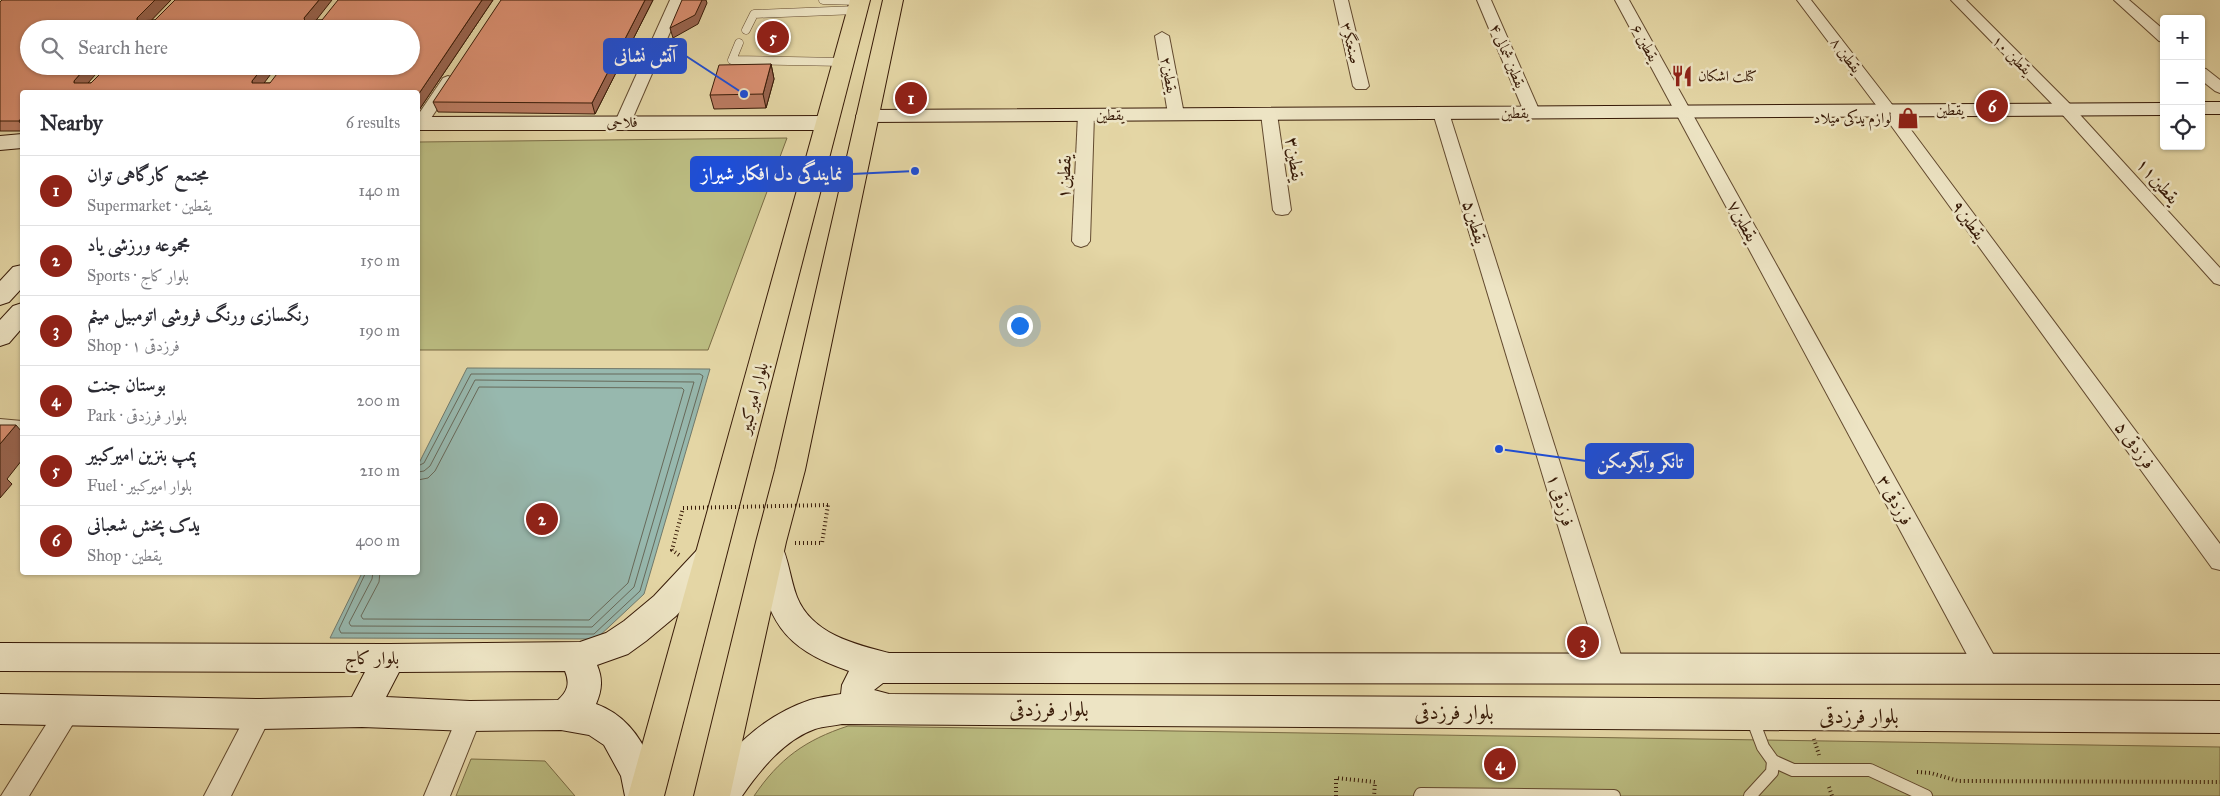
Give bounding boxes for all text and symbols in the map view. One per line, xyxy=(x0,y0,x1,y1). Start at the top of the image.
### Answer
map controls xyxy=(2160,15,2205,150)
button: + xyxy=(2160,15,2205,60)
pin: 5 xyxy=(757,18,789,56)
search box xyxy=(20,20,420,75)
street label: صنعتگر۳ xyxy=(1336,20,1365,66)
street label: یقطین شمالی ۴ xyxy=(1486,21,1530,92)
street label: یقطین ۶ xyxy=(1627,21,1663,66)
street label: یقطین ۱۰ xyxy=(1988,31,2036,79)
icon: search xyxy=(38,34,66,62)
street label: یقطین ۸ xyxy=(1827,34,1866,77)
text: Search here xyxy=(78,36,168,59)
callout: آتش نشانی xyxy=(604,39,686,73)
text: آتش نشانی xyxy=(613,44,679,69)
street label: یقطین۲ xyxy=(1157,55,1181,96)
button: − xyxy=(2160,60,2205,105)
restaurant icon: کتلت اشکان xyxy=(1669,63,1695,89)
place label: کتلت اشکان xyxy=(1698,67,1757,85)
pin: 1 xyxy=(895,79,927,117)
pin: 6 xyxy=(1976,87,2008,125)
street label: یقطین xyxy=(1936,101,1965,119)
street label: یقطین xyxy=(1501,104,1530,122)
shop icon: لوازم یدکی میلاد xyxy=(1895,105,1921,131)
button: locate xyxy=(2160,105,2205,150)
street label: یقطین xyxy=(1096,106,1125,124)
place label: لوازم یدکی میلاد xyxy=(1814,108,1892,131)
text: Nearby xyxy=(40,110,103,136)
text: 6 results xyxy=(346,113,400,132)
street label: فلاحی xyxy=(606,113,638,131)
street label: یقطین۳ xyxy=(1281,136,1309,184)
street label: یقطین۱ xyxy=(1052,153,1076,200)
street label: یقطین۱۱ xyxy=(2131,153,2186,210)
callout: نمایندگی دل افکار شیراز xyxy=(691,157,852,191)
text: نمایندگی دل افکار شیراز xyxy=(699,159,843,186)
text: مجتمع کارگاهی توان xyxy=(87,163,208,186)
text: 1 xyxy=(53,181,59,200)
text: 140 m xyxy=(359,181,400,200)
text: Supermarket · یقطین xyxy=(87,196,212,215)
street label: یقطین۷ xyxy=(1723,196,1764,247)
street label: یقطین۹ xyxy=(1947,196,1992,246)
street label: یقطین۵ xyxy=(1458,198,1492,248)
text: مجموعه ورزشی یاد xyxy=(87,233,190,256)
text: 2 xyxy=(52,251,60,270)
text: 150 m xyxy=(360,251,400,270)
text: Sports · بلوار کاج xyxy=(87,266,189,285)
text: رنگسازی ورنگ فروشی اتومبیل میثم xyxy=(87,303,309,326)
your location xyxy=(1007,313,1033,339)
text: 3 xyxy=(53,321,59,340)
text: 190 m xyxy=(359,321,400,340)
text: Shop · فرزدقی ۱ xyxy=(87,336,180,355)
street label: بلوار امیرکبیر xyxy=(732,360,773,438)
text: بوستان جنت xyxy=(87,373,166,396)
text: 4 xyxy=(52,391,60,410)
text: 200 m xyxy=(357,391,400,410)
text: Park · بلوار فرزدقی xyxy=(87,406,187,425)
street label: فرزدقی ۵ xyxy=(2109,417,2160,474)
text: پمپ بنزین امیرکبیر xyxy=(87,443,196,466)
callout: تانکر وآبگرمکن xyxy=(1586,444,1693,478)
text: تانکر وآبگرمکن xyxy=(1597,450,1684,475)
text: 5 xyxy=(52,461,60,480)
text: 210 m xyxy=(360,461,400,480)
street label: فرزدقی ۱ xyxy=(1542,471,1579,529)
street label: فرزدقی ۳ xyxy=(1871,471,1918,529)
text: Fuel · بلوار امیرکبیر xyxy=(87,476,192,495)
pin: 2 xyxy=(526,500,558,538)
text: یدک پخش شعبانی xyxy=(87,513,200,536)
text: 6 xyxy=(52,531,60,550)
text: 400 m xyxy=(356,531,400,550)
text: Shop · یقطین xyxy=(87,546,162,565)
pin: 3 xyxy=(1567,623,1599,661)
street label: بلوار کاج xyxy=(345,647,399,674)
street label: بلوار فرزدقی xyxy=(1009,696,1089,722)
street label: بلوار فرزدقی xyxy=(1414,699,1494,725)
street label: بلوار فرزدقی xyxy=(1819,703,1899,729)
pin: 4 xyxy=(1484,745,1516,783)

